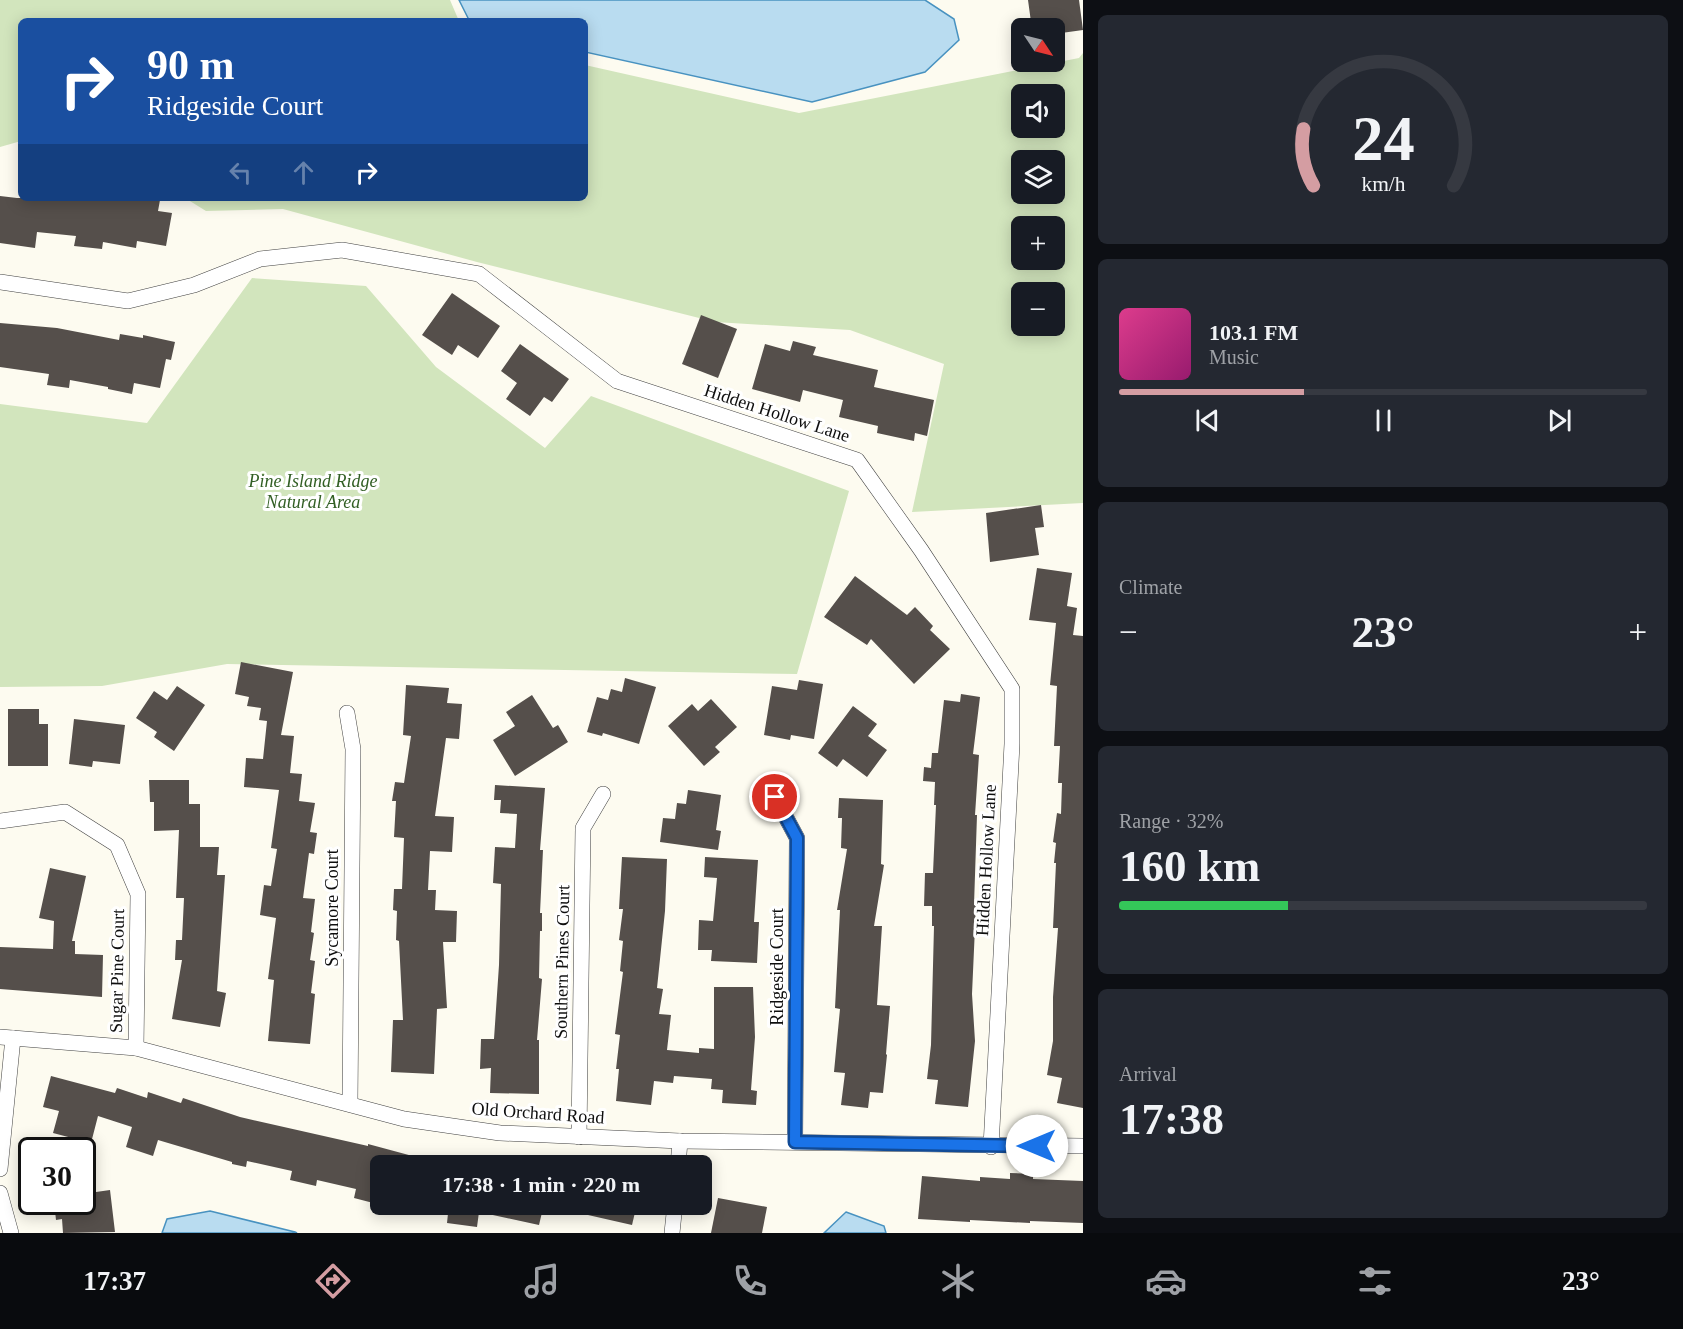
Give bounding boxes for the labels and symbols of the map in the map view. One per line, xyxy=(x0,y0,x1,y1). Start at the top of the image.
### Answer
north arrow xyxy=(1011,18,1065,72)
street label: Hidden Hollow Lane xyxy=(702,380,852,446)
park label: Pine Island Ridge Natural Area xyxy=(248,471,377,512)
pin xyxy=(749,771,800,822)
street label: Hidden Hollow Lane xyxy=(972,784,1000,936)
street label: Sycamore Court xyxy=(322,849,342,967)
street label: Southern Pines Court xyxy=(551,885,573,1039)
street label: Ridgeside Court xyxy=(767,908,787,1026)
street label: Sugar Pine Court xyxy=(106,909,128,1033)
street label: Old Orchard Road xyxy=(471,1098,605,1128)
position arrow xyxy=(1005,1114,1069,1178)
speed limit sign: 30 xyxy=(18,1137,96,1215)

